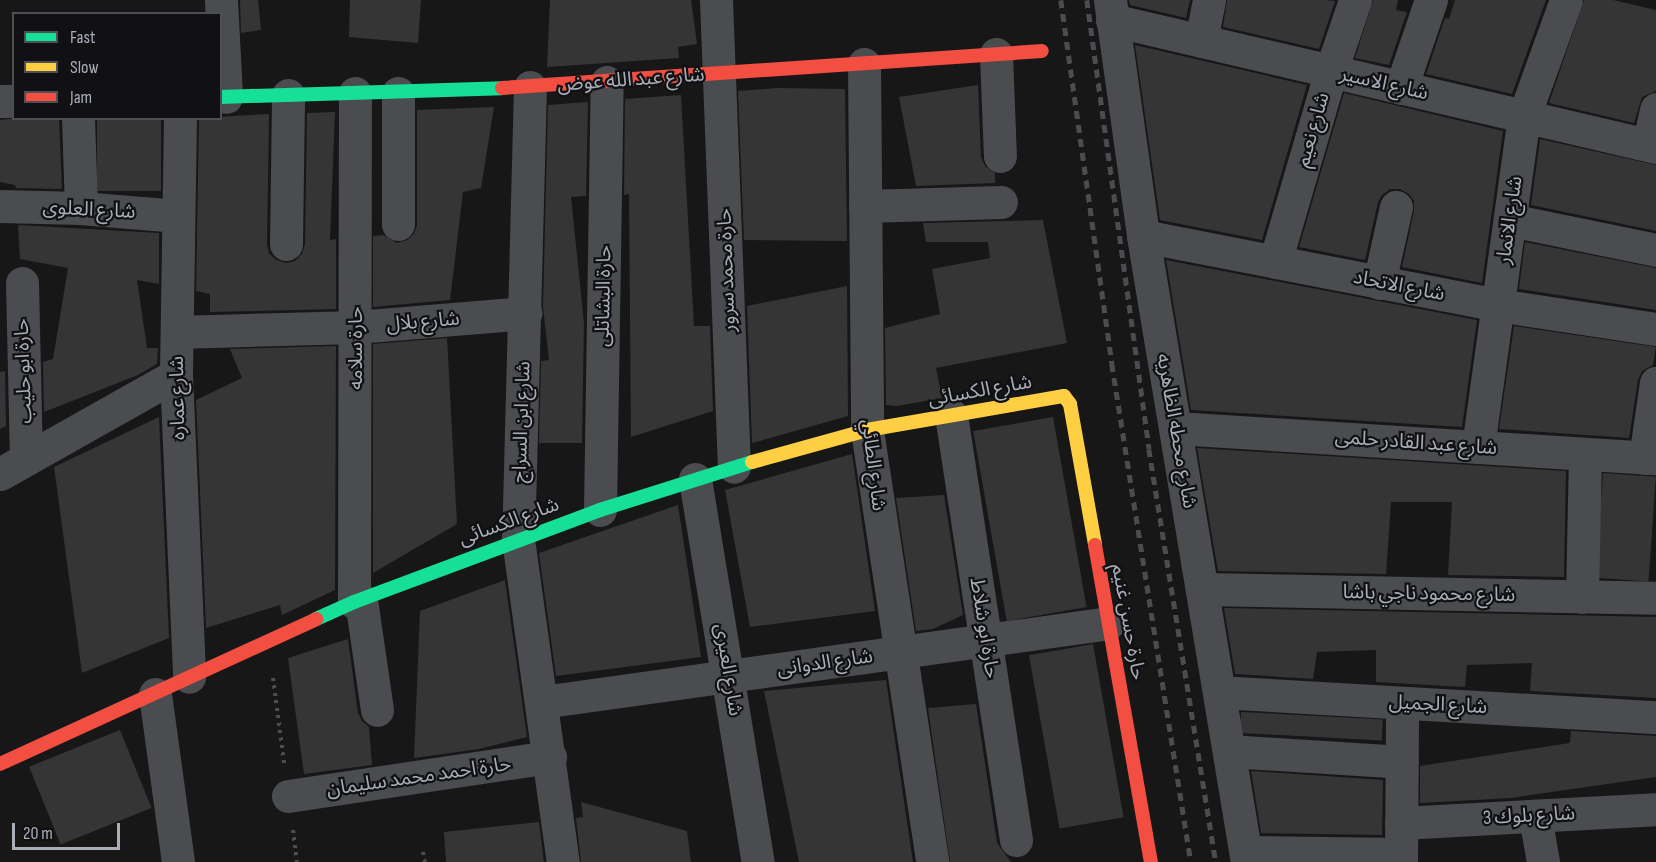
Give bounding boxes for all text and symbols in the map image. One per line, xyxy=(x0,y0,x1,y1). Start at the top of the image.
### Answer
legend xyxy=(12,12,222,120)
text: Fast xyxy=(70,27,95,48)
text: Slow xyxy=(70,57,99,78)
street label: شارع الاسير xyxy=(1338,62,1430,106)
street label: شارع عبد الله عوض xyxy=(557,63,705,97)
text: Jam xyxy=(70,87,92,108)
street label: شارع نعيم xyxy=(1291,90,1335,170)
street label: شارع الانمار xyxy=(1492,174,1528,266)
street label: شارع العلوى xyxy=(42,196,136,224)
street label: حارة محمد سرور xyxy=(713,208,741,332)
street label: حارة البشاتلى xyxy=(591,245,617,347)
street label: شارع الاتحاد xyxy=(1351,265,1447,307)
street label: حارة سلامه xyxy=(344,306,368,390)
street label: شارع بلال xyxy=(385,307,461,337)
street label: حارة ابو حليب xyxy=(10,318,38,424)
street label: شارع محطه الظاهريه xyxy=(1151,352,1201,510)
street label: شارع عماره xyxy=(165,356,191,440)
street label: شارع ابن السراج xyxy=(508,361,536,483)
street label: شارع الكسائى xyxy=(926,370,1034,412)
street label: شارع الطائي xyxy=(855,418,891,512)
street label: شارع عبد القادر حلمى xyxy=(1334,425,1498,461)
street label: شارع الكسائى xyxy=(455,493,563,551)
street label: حارة حسن غنيم xyxy=(1106,562,1150,682)
street label: حارة ابو شلاط xyxy=(964,576,1004,680)
street label: شارع محمود ناجي باشا xyxy=(1342,580,1516,608)
street label: شارع العيرى xyxy=(709,622,747,718)
street label: شارع الدوانى xyxy=(776,644,874,682)
street label: شارع الجميل xyxy=(1388,690,1488,720)
street label: حارة احمد محمد سليمان xyxy=(325,752,513,802)
street label: شارع بلوك 3 xyxy=(1482,802,1576,830)
scale bar xyxy=(15,811,123,849)
text: 20 m xyxy=(23,823,53,844)

